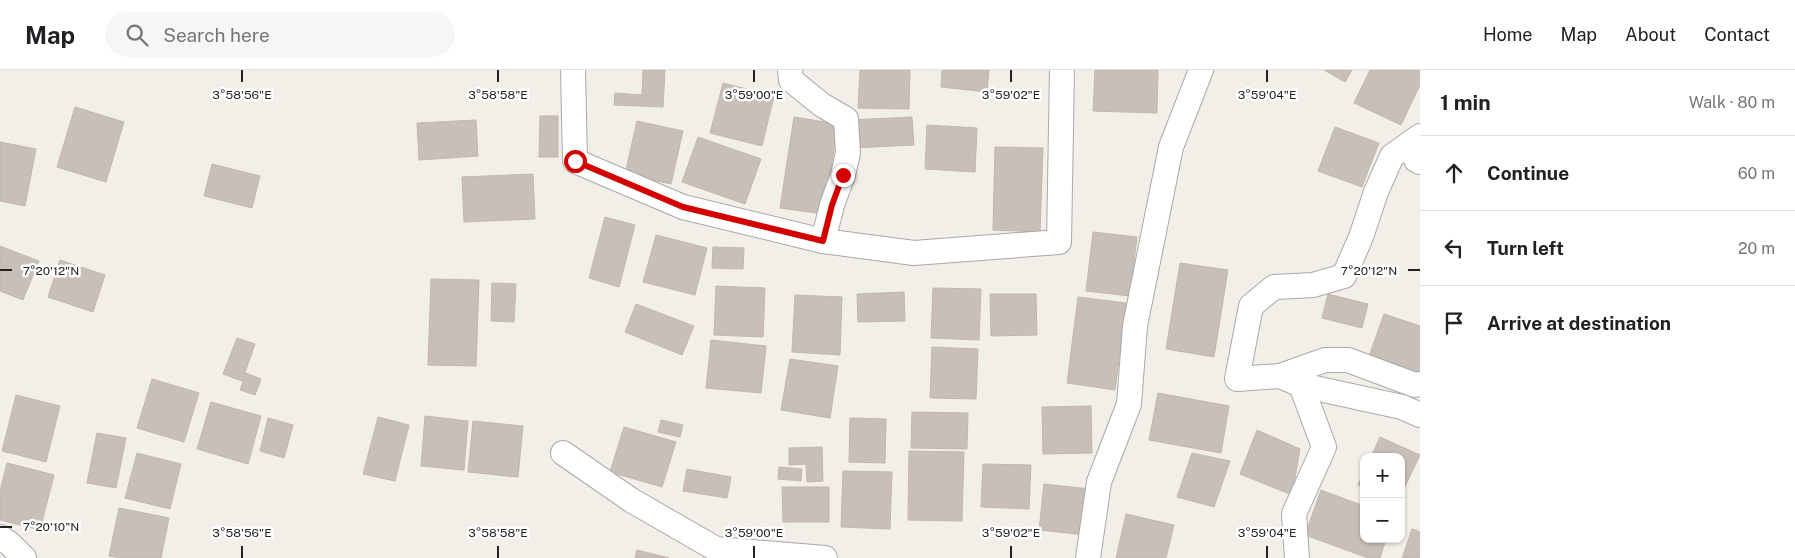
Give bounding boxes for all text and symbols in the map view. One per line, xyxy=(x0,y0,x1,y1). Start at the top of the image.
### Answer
search box xyxy=(105,12,455,57)
text: Map xyxy=(25,21,75,49)
icon: search xyxy=(123,21,151,49)
text: Search here xyxy=(163,24,270,46)
text: Home xyxy=(1483,24,1533,45)
text: Map xyxy=(1561,24,1597,45)
text: About xyxy=(1625,24,1676,45)
text: Contact xyxy=(1704,24,1770,45)
text: 3°58'56"E xyxy=(212,88,272,102)
text: 3°58'58"E xyxy=(468,88,528,102)
text: 3°59'00"E xyxy=(725,88,783,102)
text: 3°59'02"E xyxy=(982,88,1040,102)
text: 3°59'04"E xyxy=(1238,88,1296,102)
text: 1 min xyxy=(1440,90,1491,115)
text: Walk · 80 m xyxy=(1689,93,1775,112)
route start xyxy=(564,150,587,173)
icon: ahead xyxy=(1440,159,1468,187)
text: Continue xyxy=(1487,162,1569,184)
route end xyxy=(832,164,855,187)
text: 60 m xyxy=(1738,164,1775,183)
icon: left xyxy=(1440,234,1468,262)
text: Turn left xyxy=(1487,237,1564,259)
text: 20 m xyxy=(1738,239,1775,258)
text: 7°20'12"N xyxy=(23,264,79,278)
text: 7°20'12"N xyxy=(1341,264,1397,278)
icon: arrive xyxy=(1440,309,1468,337)
text: Arrive at destination xyxy=(1487,312,1671,334)
map controls xyxy=(1360,453,1405,543)
button: + xyxy=(1360,453,1405,498)
button: − xyxy=(1360,498,1405,543)
text: 7°20'10"N xyxy=(23,520,79,534)
text: 3°58'56"E xyxy=(212,526,272,540)
text: 3°58'58"E xyxy=(468,526,528,540)
text: 3°59'00"E xyxy=(725,526,783,540)
text: 3°59'02"E xyxy=(982,526,1040,540)
text: 3°59'04"E xyxy=(1238,526,1296,540)

